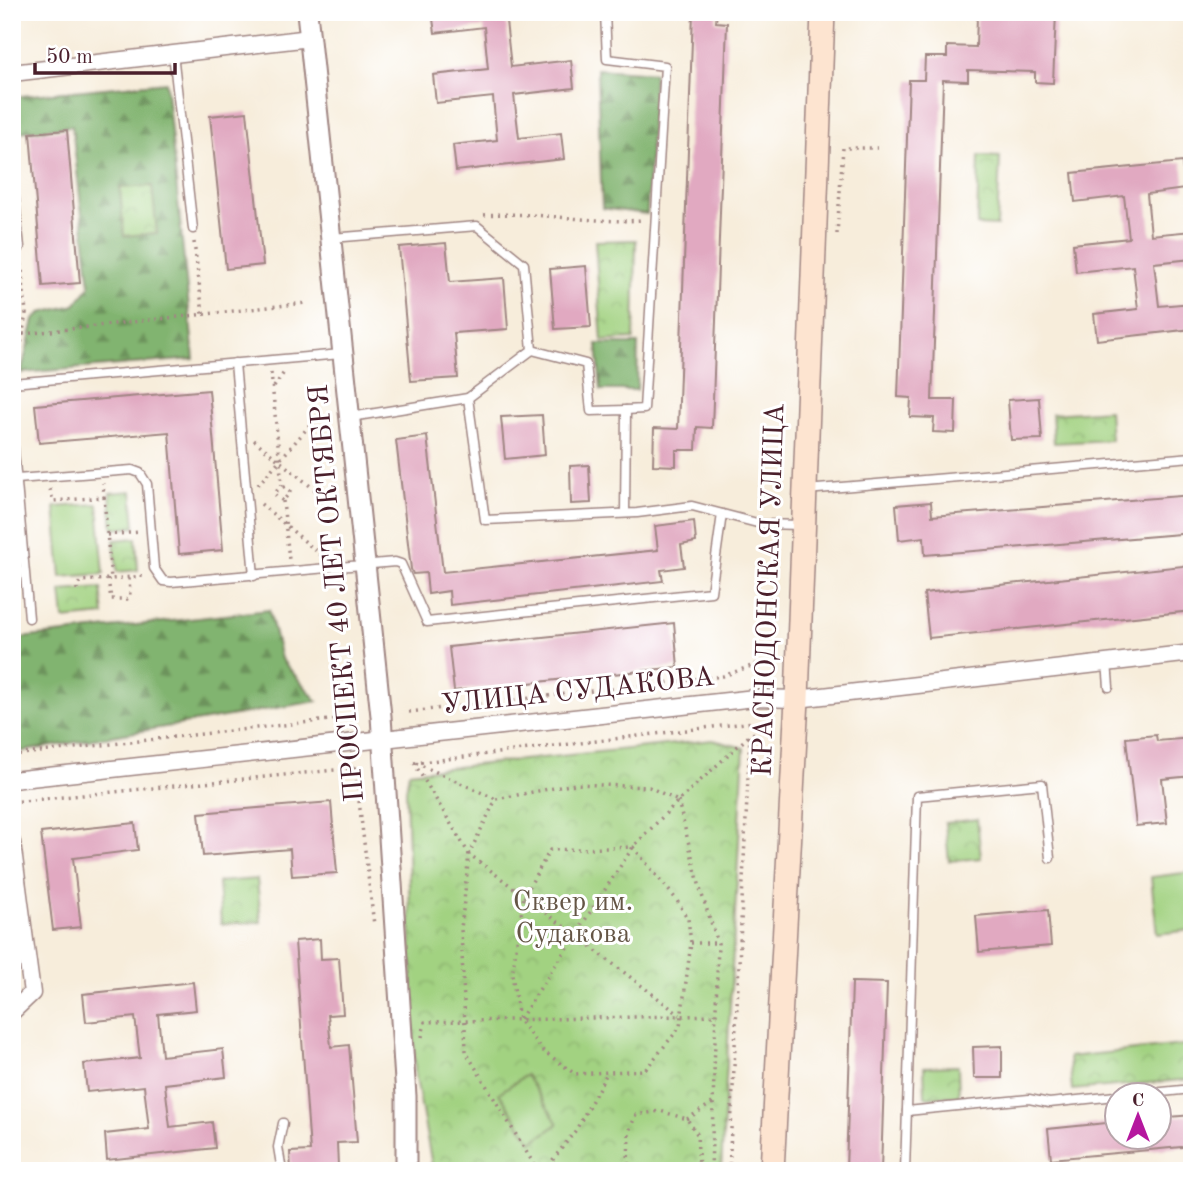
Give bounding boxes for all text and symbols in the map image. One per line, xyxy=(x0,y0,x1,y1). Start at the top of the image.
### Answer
scale bar xyxy=(35,32,175,76)
text: 50 m xyxy=(46,47,93,68)
street label: ПРОСПЕКТ 40 ЛЕТ ОКТЯБРЯ xyxy=(306,383,370,803)
street label: КРАСНОДОНСКАЯ УЛИЦА xyxy=(749,403,791,777)
street label: УЛИЦА СУДАКОВА xyxy=(440,664,716,720)
park label: Сквер им. Судакова xyxy=(513,889,633,949)
north arrow xyxy=(1102,1082,1172,1152)
text: С xyxy=(1132,1092,1144,1111)

